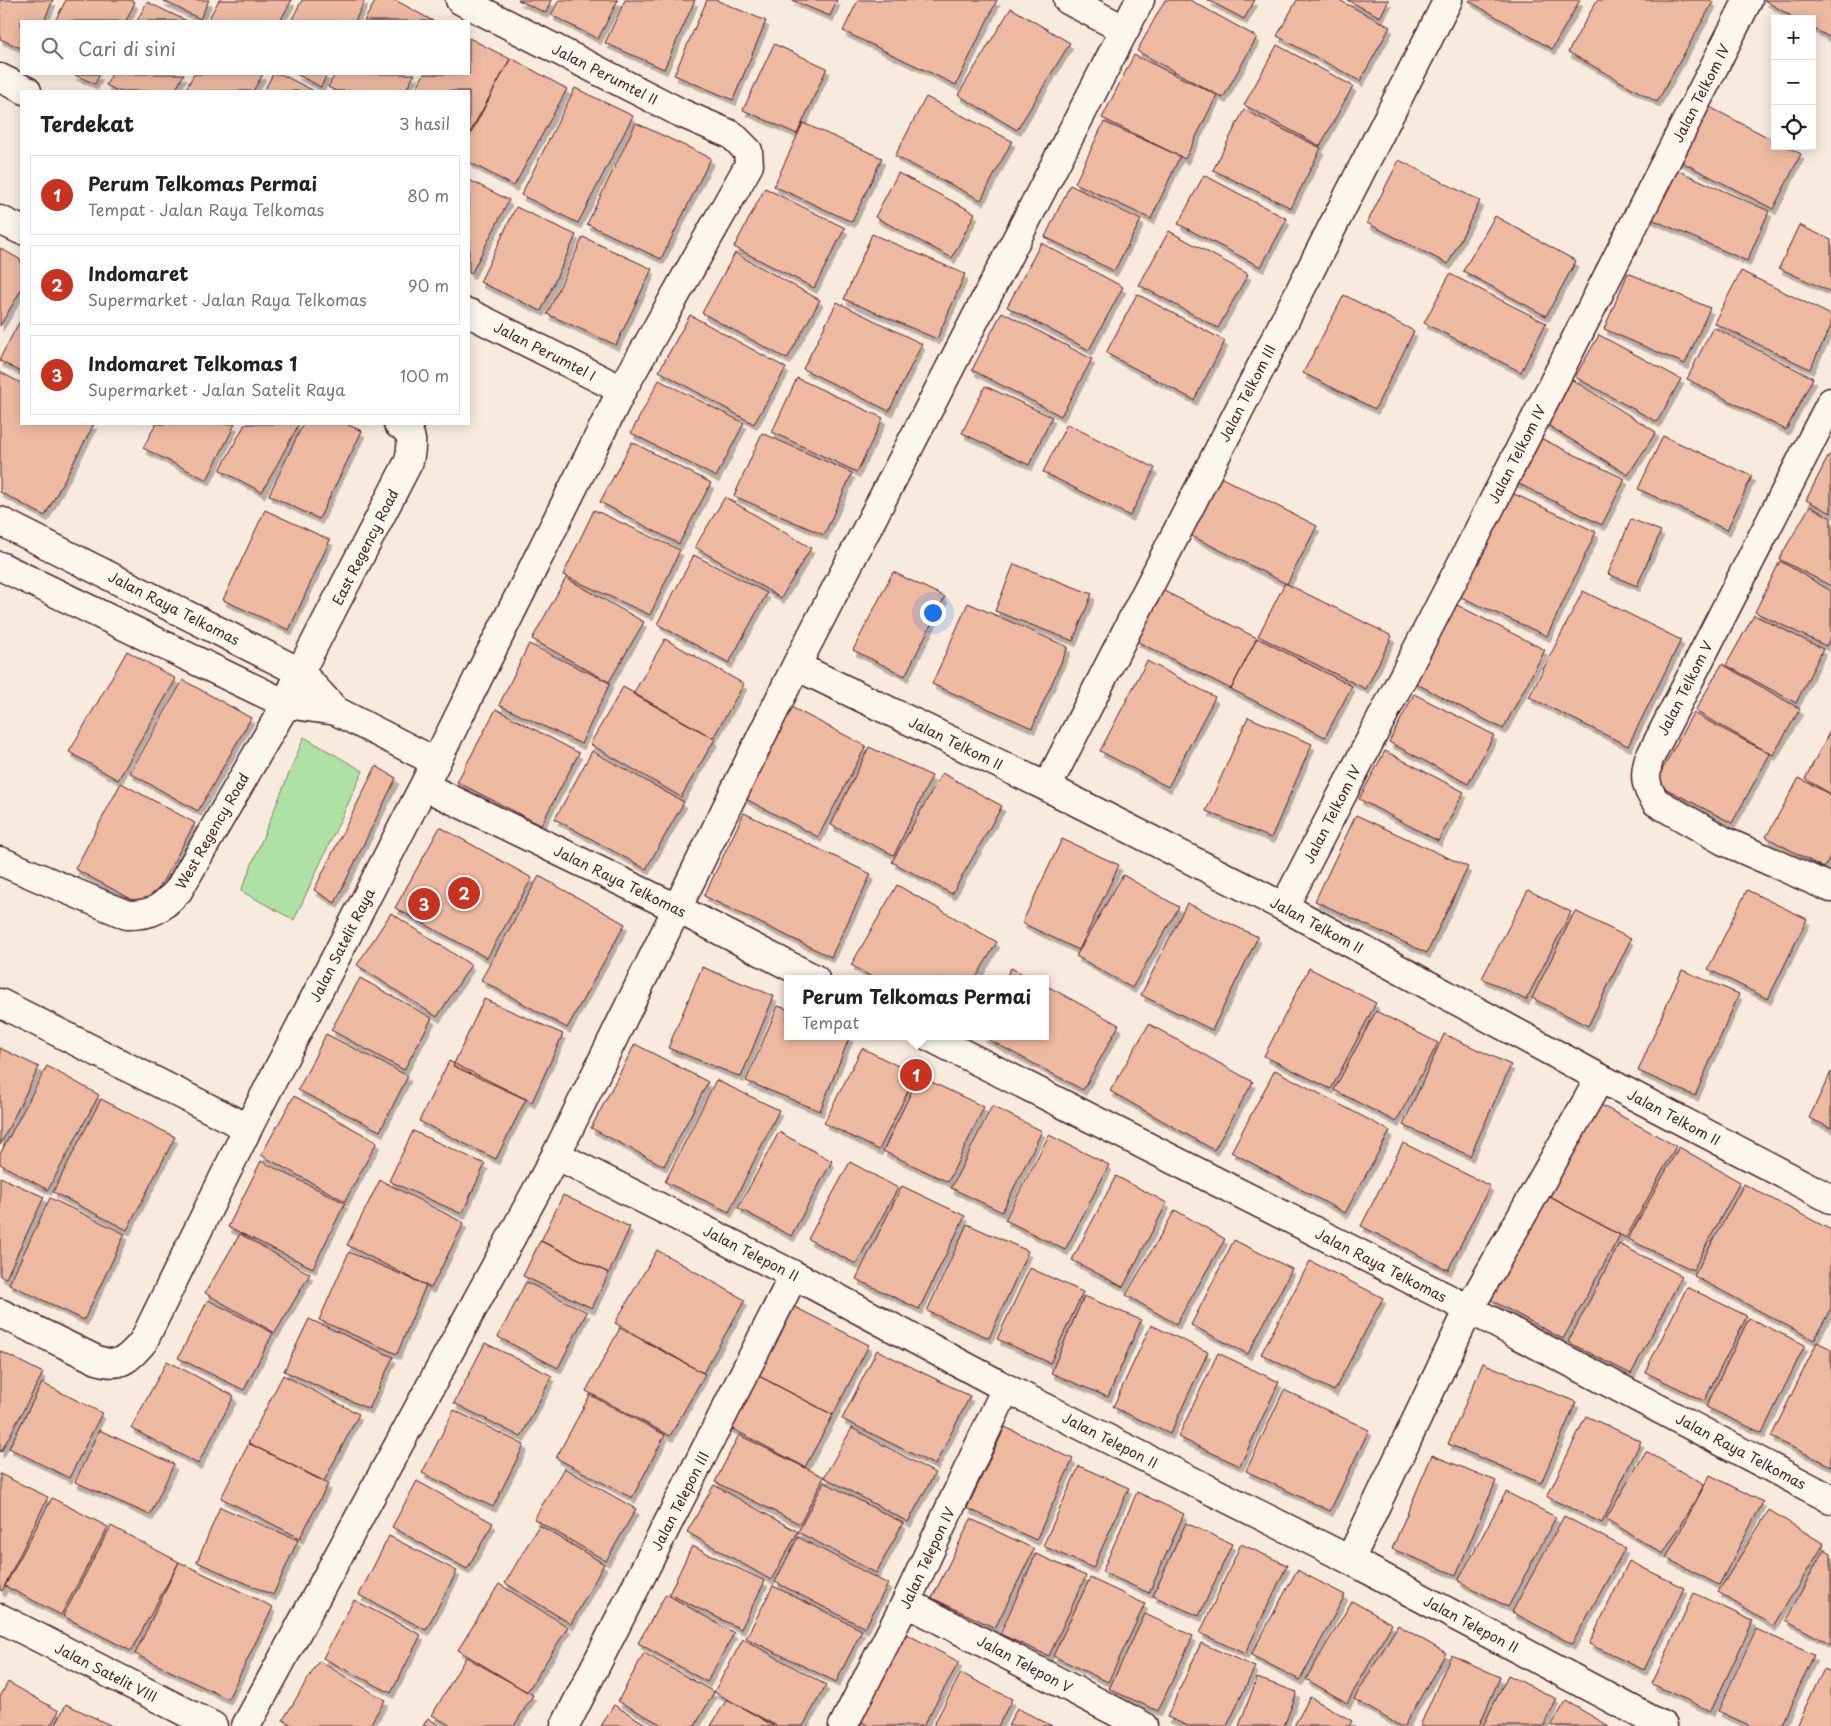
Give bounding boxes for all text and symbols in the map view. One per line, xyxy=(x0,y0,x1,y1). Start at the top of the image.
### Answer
map controls xyxy=(1771,15,1816,150)
button: + xyxy=(1771,15,1816,60)
search box xyxy=(20,20,470,75)
icon: search xyxy=(38,34,66,62)
text: Cari di sini xyxy=(78,34,176,62)
street label: Jalan Perumtel II xyxy=(549,38,661,110)
street label: Jalan Telkom IV xyxy=(1667,40,1735,146)
button: − xyxy=(1771,60,1816,105)
button: locate xyxy=(1771,105,1816,150)
text: Terdekat xyxy=(40,107,134,139)
text: 3 hasil xyxy=(399,111,450,135)
text: Perum Telkomas Permai xyxy=(88,169,317,197)
text: 1 xyxy=(53,183,61,207)
text: 80 m xyxy=(407,183,449,207)
text: Tempat · Jalan Raya Telkomas xyxy=(88,197,324,221)
text: Indomaret xyxy=(88,259,188,287)
text: 2 xyxy=(51,273,63,297)
text: 90 m xyxy=(408,273,449,297)
text: Supermarket · Jalan Raya Telkomas xyxy=(88,287,367,311)
street label: Jalan Perumtel I xyxy=(490,316,600,386)
street label: Jalan Telkom III xyxy=(1213,341,1281,445)
text: Indomaret Telkomas 1 xyxy=(88,349,297,377)
text: 3 xyxy=(52,363,62,387)
text: 100 m xyxy=(400,363,449,387)
text: Supermarket · Jalan Satelit Raya xyxy=(88,377,345,401)
street label: Jalan Telkom IV xyxy=(1483,401,1551,507)
street label: East Regency Road xyxy=(327,485,403,609)
street label: Jalan Raya Telkomas xyxy=(105,566,243,650)
your location xyxy=(920,600,946,626)
street label: Jalan Telkom V xyxy=(1652,637,1718,739)
street label: Jalan Telkom II xyxy=(905,711,1007,775)
street label: Jalan Telkom IV xyxy=(1298,761,1366,867)
street label: West Regency Road xyxy=(170,769,254,893)
street label: Jalan Raya Telkomas xyxy=(550,840,690,922)
pin: 2 xyxy=(448,874,480,912)
street label: Jalan Satelit Raya xyxy=(304,884,380,1005)
pin: 3 xyxy=(408,885,440,923)
street label: Jalan Telkom II xyxy=(1267,892,1367,958)
popup xyxy=(784,975,1049,1040)
text: Perum Telkomas Permai xyxy=(802,982,1031,1010)
text: Tempat xyxy=(802,1010,859,1034)
pin: 1 xyxy=(900,1056,932,1094)
street label: Jalan Telkom II xyxy=(1624,1084,1724,1150)
street label: Jalan Telepon II xyxy=(700,1220,802,1286)
street label: Jalan Raya Telkomas xyxy=(1312,1223,1450,1307)
street label: Jalan Telepon II xyxy=(1059,1407,1161,1473)
street label: Jalan Raya Telkomas xyxy=(1672,1408,1810,1494)
street label: Jalan Telepon III xyxy=(646,1448,714,1554)
street label: Jalan Telepon IV xyxy=(894,1503,960,1612)
street label: Jalan Telepon II xyxy=(1420,1590,1522,1658)
street label: Jalan Telepon V xyxy=(973,1630,1077,1698)
street label: Jalan Satelit VIII xyxy=(51,1637,161,1707)

